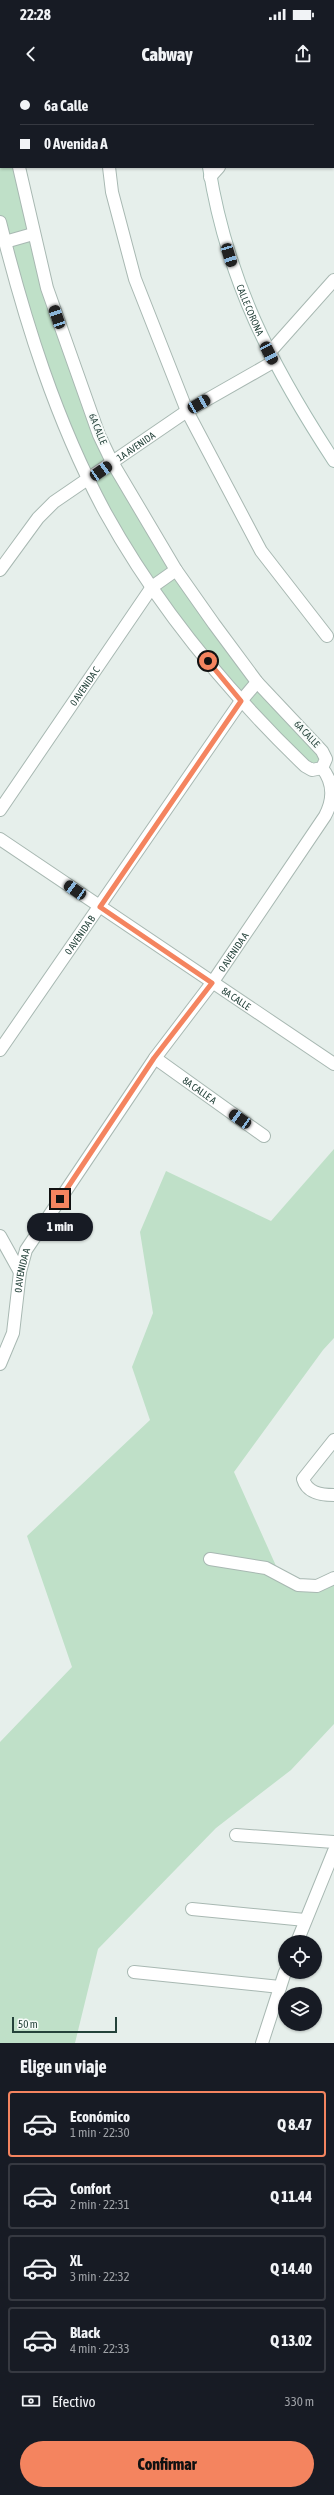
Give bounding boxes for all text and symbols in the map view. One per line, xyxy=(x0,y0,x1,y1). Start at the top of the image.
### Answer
text: 22:28 xyxy=(20,6,51,23)
icon: back xyxy=(20,43,42,65)
icon: share xyxy=(292,43,314,65)
text: Cabway xyxy=(141,44,193,65)
text: 6a Calle xyxy=(44,97,88,114)
text: 0 Avenida A xyxy=(44,135,108,152)
car xyxy=(220,242,238,268)
street label: CALLE CORONA xyxy=(235,283,266,337)
car xyxy=(47,304,67,330)
car xyxy=(258,340,280,366)
car xyxy=(186,393,212,415)
street label: 6A CALLE xyxy=(87,412,109,447)
street label: 1A AVENIDA xyxy=(114,429,157,463)
car xyxy=(88,459,114,483)
route start xyxy=(199,652,217,670)
street label: 0 AVENIDA C xyxy=(67,664,102,708)
street label: 6A CALLE xyxy=(292,718,323,750)
car xyxy=(62,878,88,902)
street label: 0 AVENIDA B xyxy=(62,913,97,956)
street label: 0 AVENIDA A xyxy=(216,930,250,974)
street label: 8A CALLE xyxy=(220,985,253,1012)
street label: 8A CALLE A xyxy=(181,1074,219,1106)
car xyxy=(227,1107,253,1131)
route end xyxy=(51,1190,69,1208)
callout: 1 min xyxy=(27,1213,93,1241)
text: 1 min xyxy=(47,1219,73,1234)
street label: 0 AVENIDA A xyxy=(12,1247,32,1293)
map controls xyxy=(278,1935,322,2031)
button: locate xyxy=(278,1935,322,1979)
button: layers xyxy=(278,1987,322,2031)
scale bar xyxy=(12,2015,117,2034)
text: 50 m xyxy=(18,2018,38,2030)
text: Elige un viaje xyxy=(20,2056,107,2077)
icon: car xyxy=(22,2106,58,2142)
text: Económico xyxy=(70,2108,130,2125)
text: Q 8.47 xyxy=(277,2116,312,2133)
text: 1 min · 22:30 xyxy=(70,2125,130,2140)
icon: car xyxy=(22,2178,58,2214)
text: Confort xyxy=(70,2180,111,2197)
text: Q 11.44 xyxy=(270,2188,312,2205)
text: 2 min · 22:31 xyxy=(70,2197,130,2212)
icon: car xyxy=(22,2250,58,2286)
text: XL xyxy=(70,2252,83,2269)
text: Q 14.40 xyxy=(270,2260,312,2277)
text: 3 min · 22:32 xyxy=(70,2269,130,2284)
icon: car xyxy=(22,2322,58,2358)
text: Black xyxy=(70,2324,100,2341)
text: Q 13.02 xyxy=(270,2332,312,2349)
text: 4 min · 22:33 xyxy=(70,2341,130,2356)
icon: cash xyxy=(20,2390,42,2412)
text: Efectivo xyxy=(52,2393,96,2410)
text: 330 m xyxy=(285,2394,314,2409)
button: Confirmar xyxy=(20,2441,314,2487)

